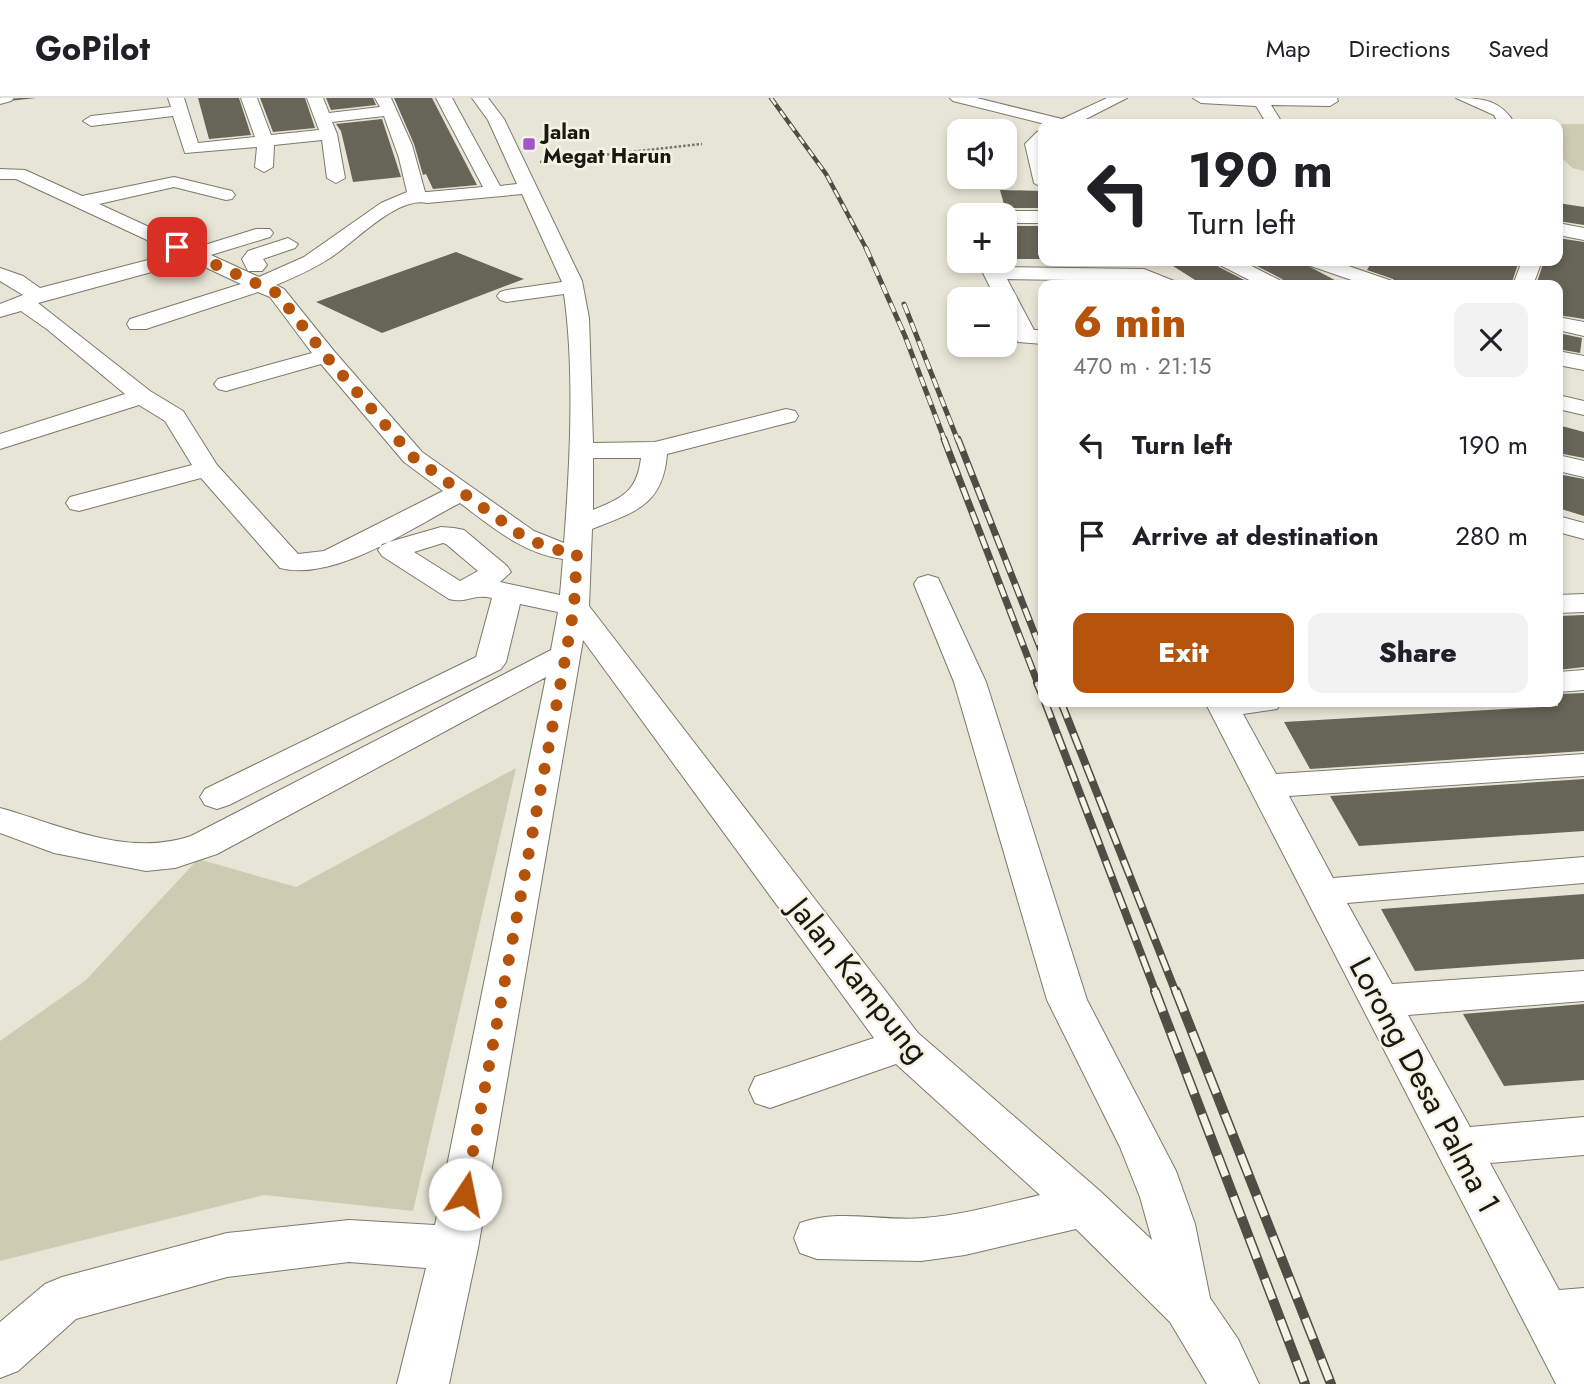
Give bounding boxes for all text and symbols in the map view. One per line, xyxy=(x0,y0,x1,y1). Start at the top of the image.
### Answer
text: GoPilot xyxy=(35,25,150,72)
text: Map xyxy=(1266,31,1311,66)
text: Directions xyxy=(1349,31,1450,66)
text: Saved xyxy=(1488,31,1549,66)
place label: Jalan Megat Harun xyxy=(539,117,671,171)
map controls xyxy=(947,119,1017,357)
button: sound xyxy=(947,119,1017,189)
text: 190 m xyxy=(1188,135,1333,205)
marker: Jalan Megat Harun xyxy=(521,136,537,152)
icon: left xyxy=(1073,147,1164,238)
text: Turn left xyxy=(1188,200,1295,246)
button: + xyxy=(947,203,1017,273)
pin xyxy=(147,217,207,277)
icon: arrive xyxy=(158,228,196,266)
button: − xyxy=(947,287,1017,357)
text: 6 min xyxy=(1073,292,1186,353)
button: close xyxy=(1454,303,1528,377)
text: 470 m · 21:15 xyxy=(1073,349,1211,383)
icon: left xyxy=(1073,426,1111,464)
text: Turn left xyxy=(1132,426,1232,464)
text: 190 m xyxy=(1458,426,1528,464)
icon: arrive xyxy=(1073,517,1111,555)
text: Arrive at destination xyxy=(1132,517,1379,555)
text: 280 m xyxy=(1455,517,1528,555)
button: Exit xyxy=(1073,613,1294,693)
button: Share xyxy=(1308,613,1528,693)
street label: Jalan Kampung xyxy=(775,884,940,1072)
street label: Lorong Desa Palma 1 xyxy=(1338,949,1512,1221)
position arrow xyxy=(428,1157,502,1231)

